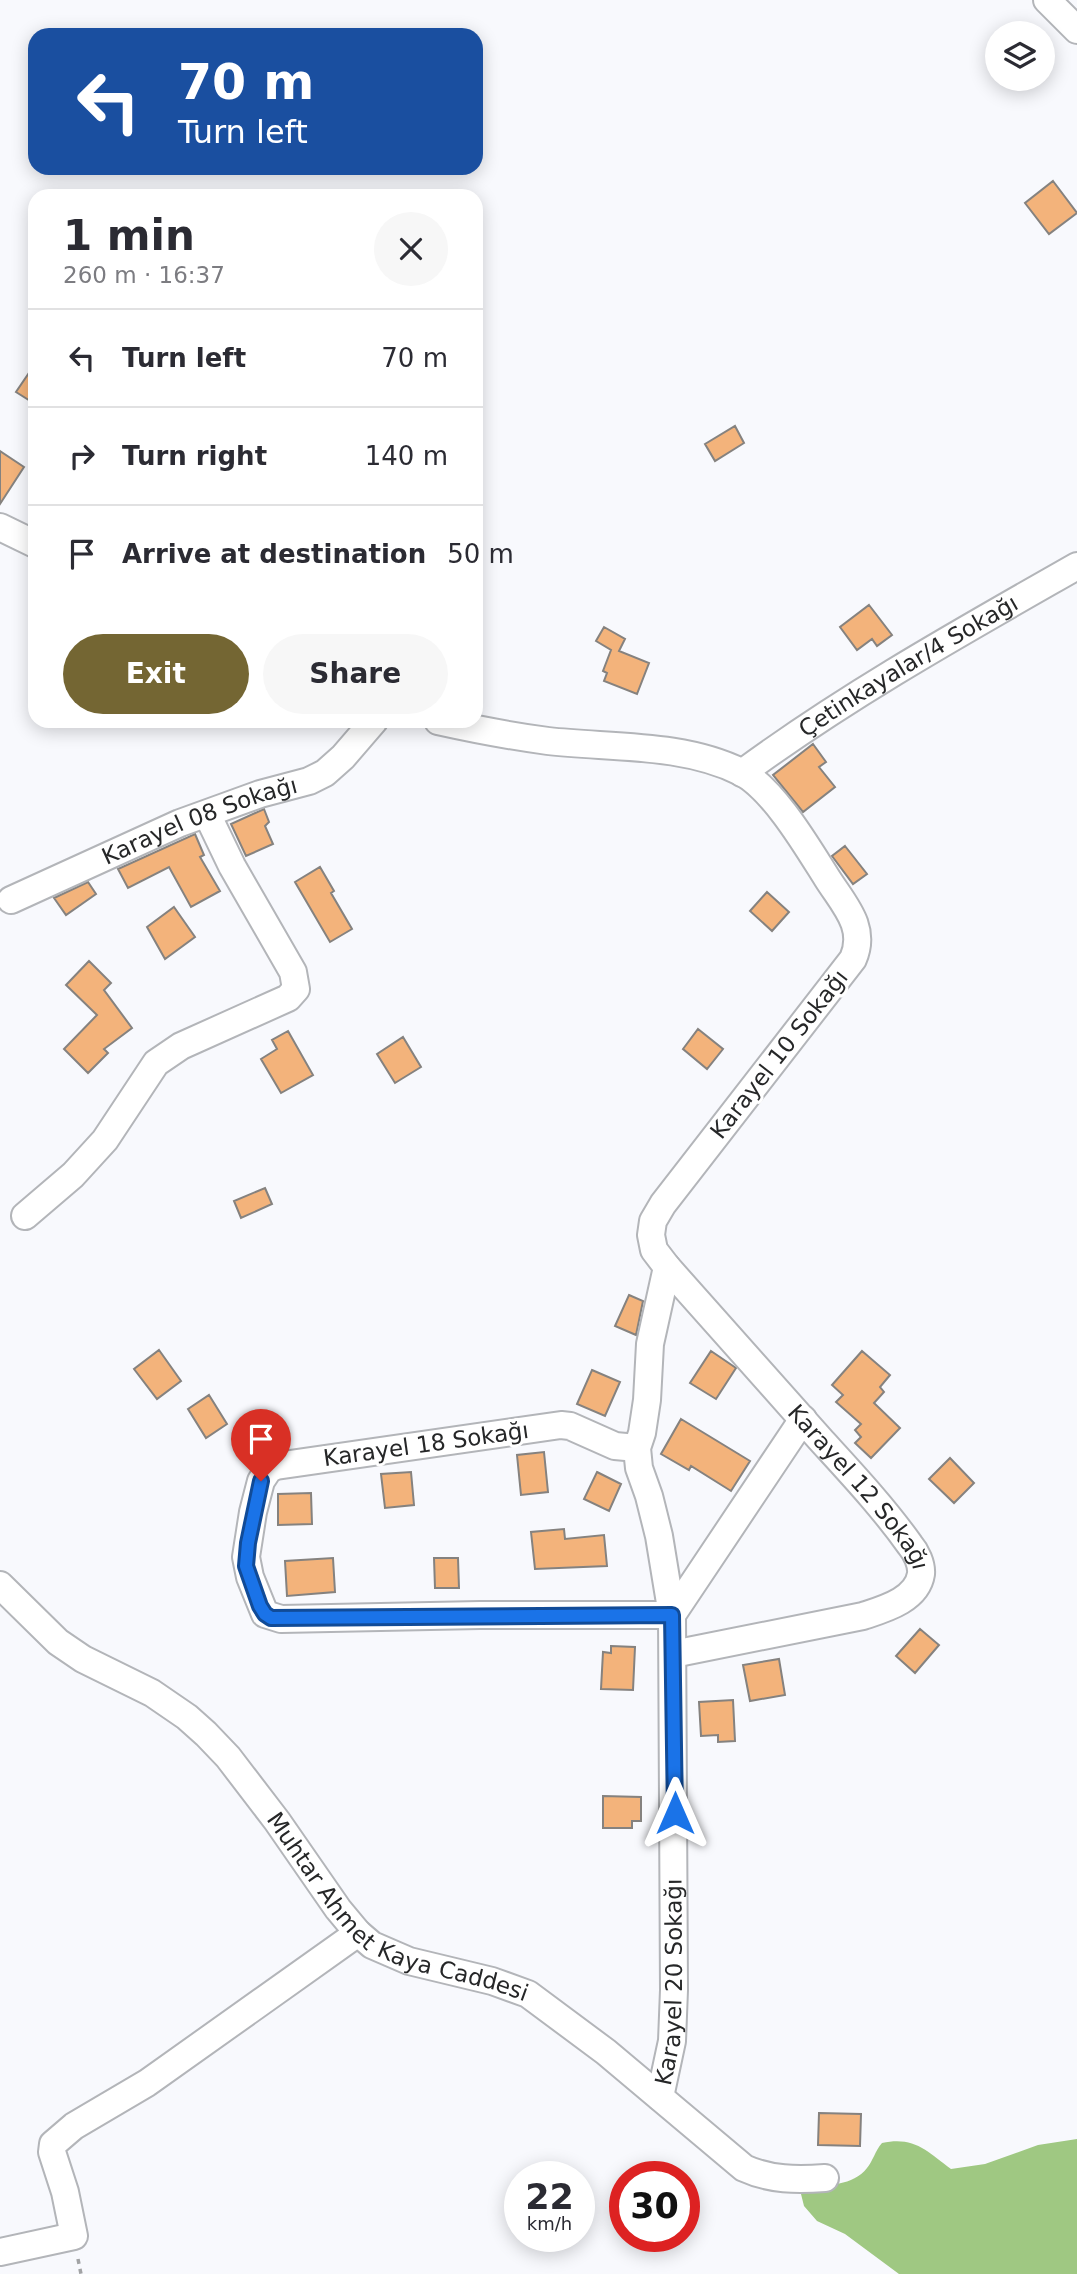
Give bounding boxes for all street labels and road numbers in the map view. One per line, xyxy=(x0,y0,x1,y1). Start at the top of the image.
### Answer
street label: Çetinkayalar/4 Sokağı xyxy=(794,590,1022,742)
street label: Karayel 08 Sokağı xyxy=(98,772,300,870)
street label: Karayel 10 Sokağı xyxy=(705,964,853,1144)
street label: Karayel 12 Sokağı xyxy=(783,1399,934,1572)
street label: Karayel 18 Sokağı xyxy=(322,1417,530,1471)
street label: Muhtar Ahmet Kaya Caddesi xyxy=(262,1807,532,2006)
street label: Karayel 20 Sokağı xyxy=(650,1879,687,2088)

